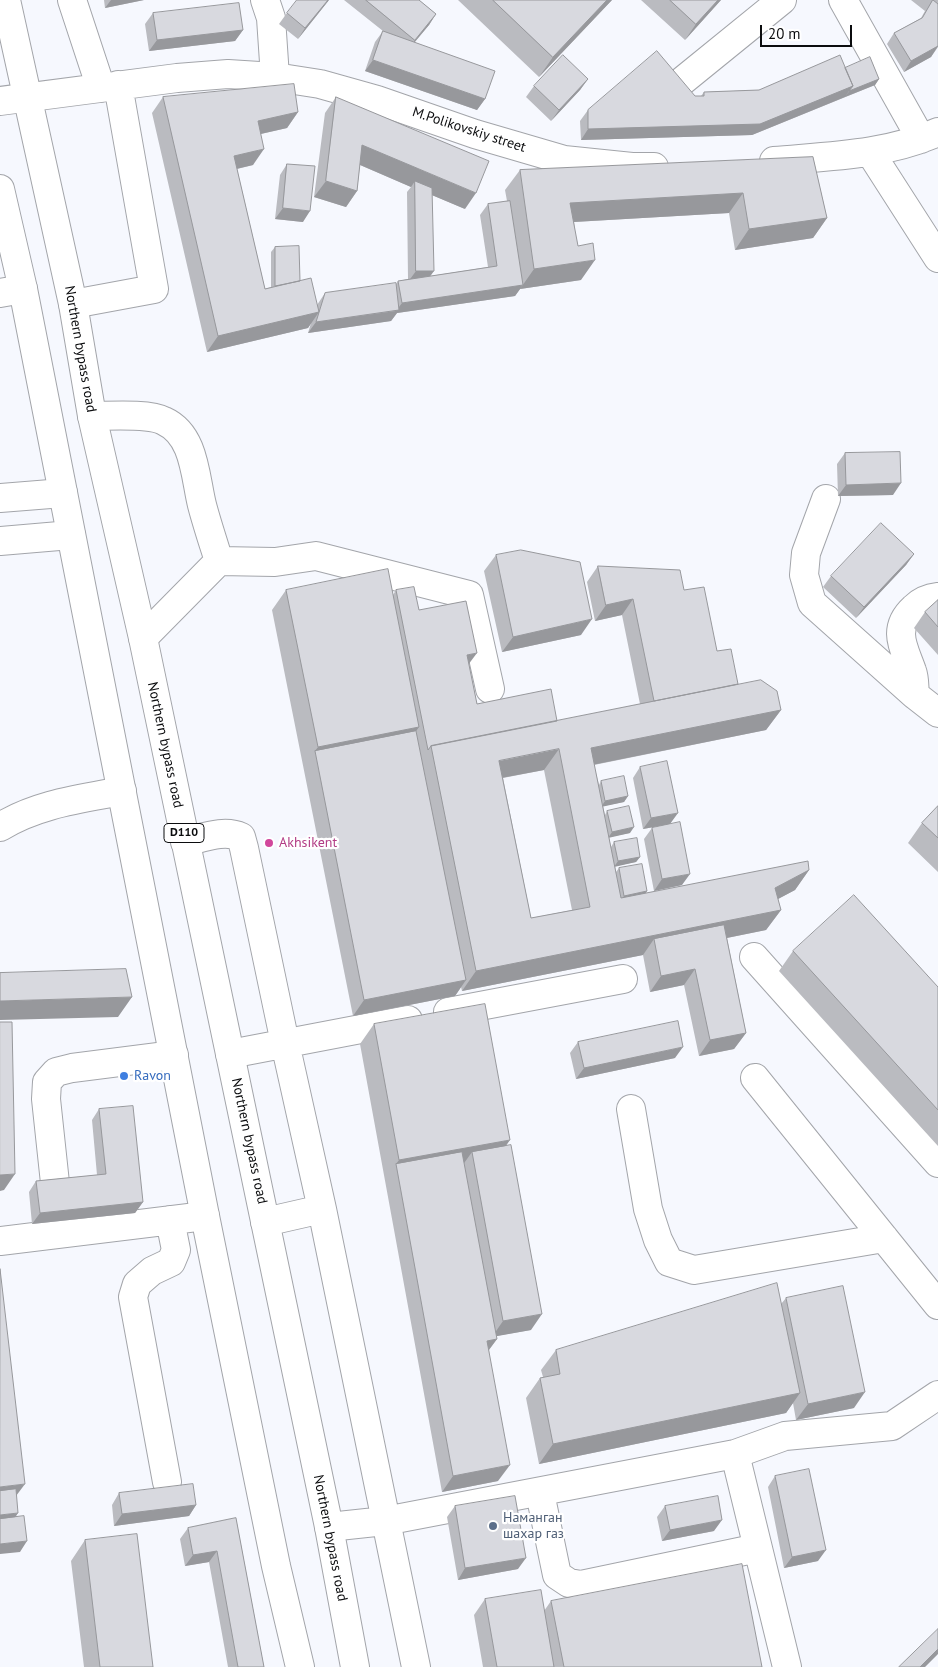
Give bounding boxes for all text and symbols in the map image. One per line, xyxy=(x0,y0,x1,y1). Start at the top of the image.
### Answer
scale bar xyxy=(763,15,856,47)
text: 20 m xyxy=(768,24,801,43)
street label: M.Polikovskiy street xyxy=(410,104,528,156)
street label: Northern bypass road xyxy=(61,284,99,414)
street label: Northern bypass road xyxy=(143,680,187,810)
road number: D110 xyxy=(164,824,204,842)
place label: Akhsikent xyxy=(279,835,337,851)
marker: Akhsikent xyxy=(263,837,275,849)
place label: Ravon xyxy=(134,1068,171,1084)
marker: Ravon xyxy=(118,1070,130,1082)
street label: Northern bypass road xyxy=(227,1076,271,1206)
street label: Northern bypass road xyxy=(309,1473,351,1603)
place label: Наманган шахар газ xyxy=(503,1510,564,1542)
marker: Наманган шахар газ xyxy=(487,1520,499,1532)

